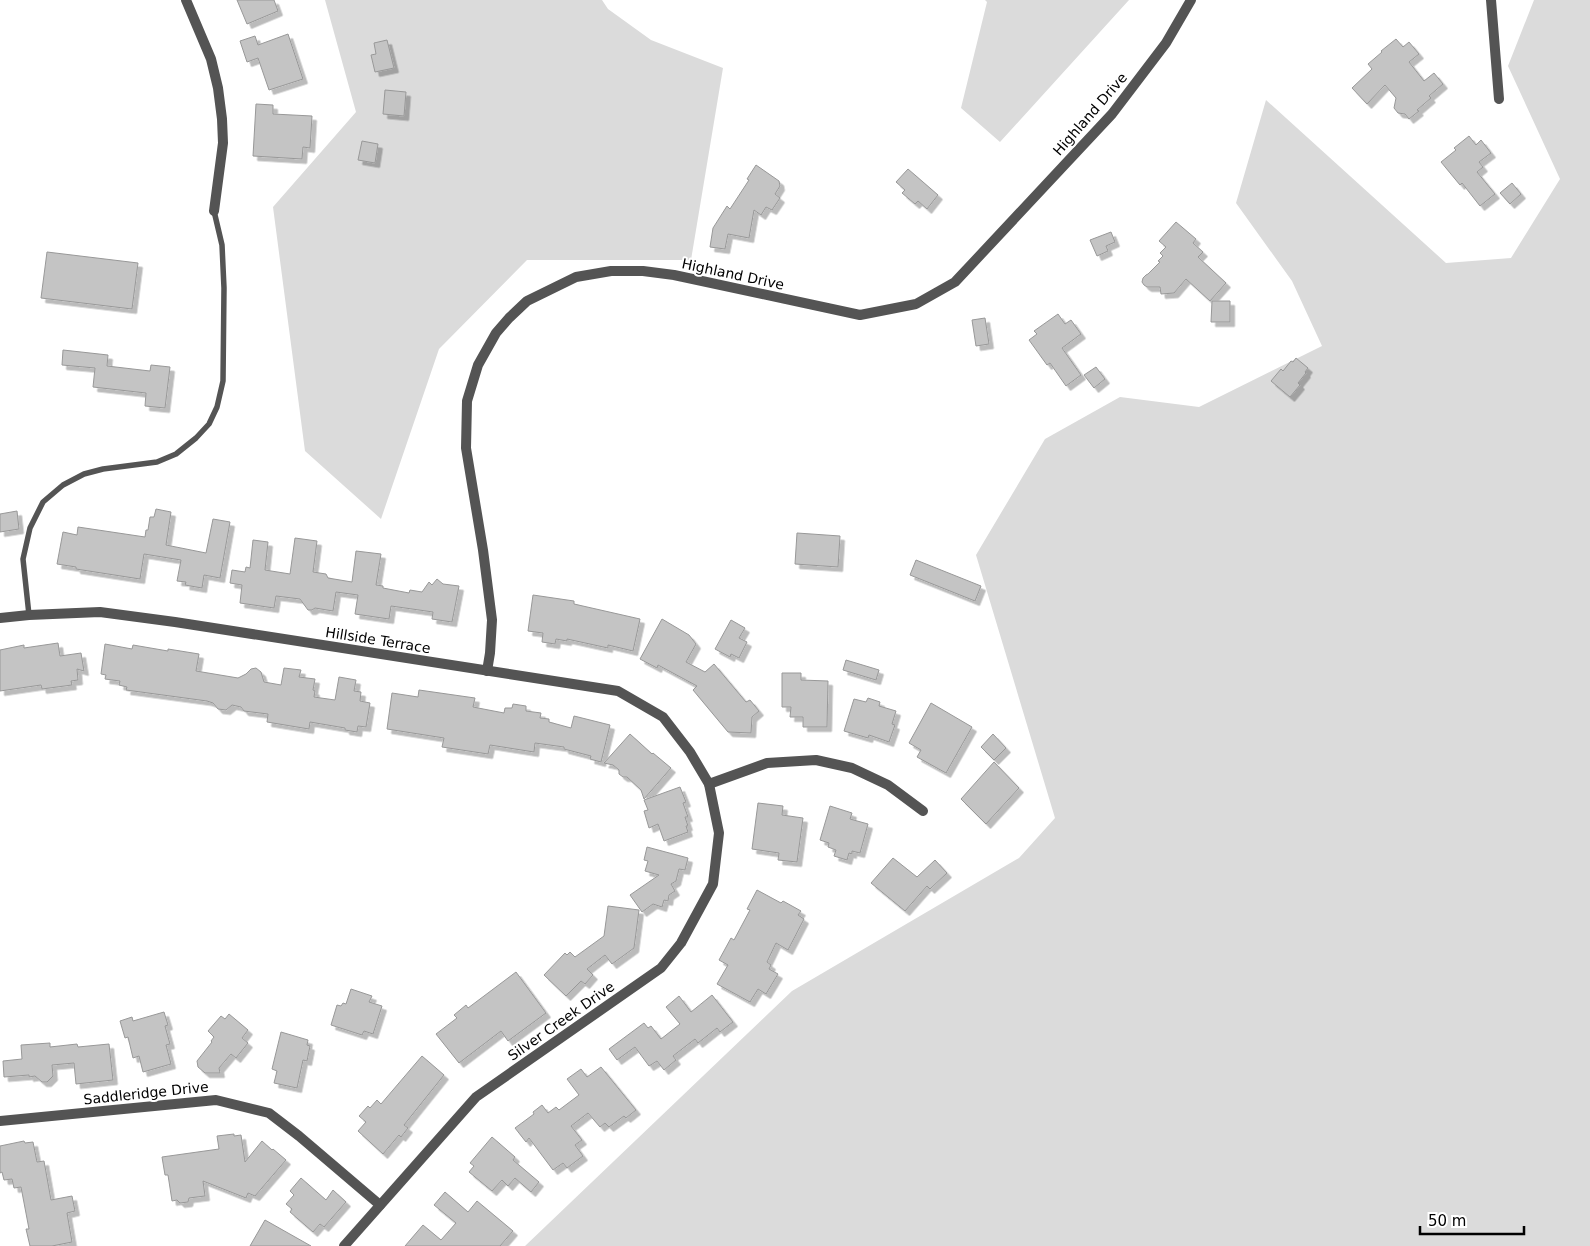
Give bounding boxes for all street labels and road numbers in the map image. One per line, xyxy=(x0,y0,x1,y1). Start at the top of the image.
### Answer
street label: Highland Drive xyxy=(1050,69,1130,159)
street label: Highland Drive xyxy=(680,255,786,293)
street label: Hillside Terrace xyxy=(324,624,432,656)
street label: Silver Creek Drive xyxy=(505,978,617,1064)
street label: Saddleridge Drive xyxy=(83,1078,209,1108)

